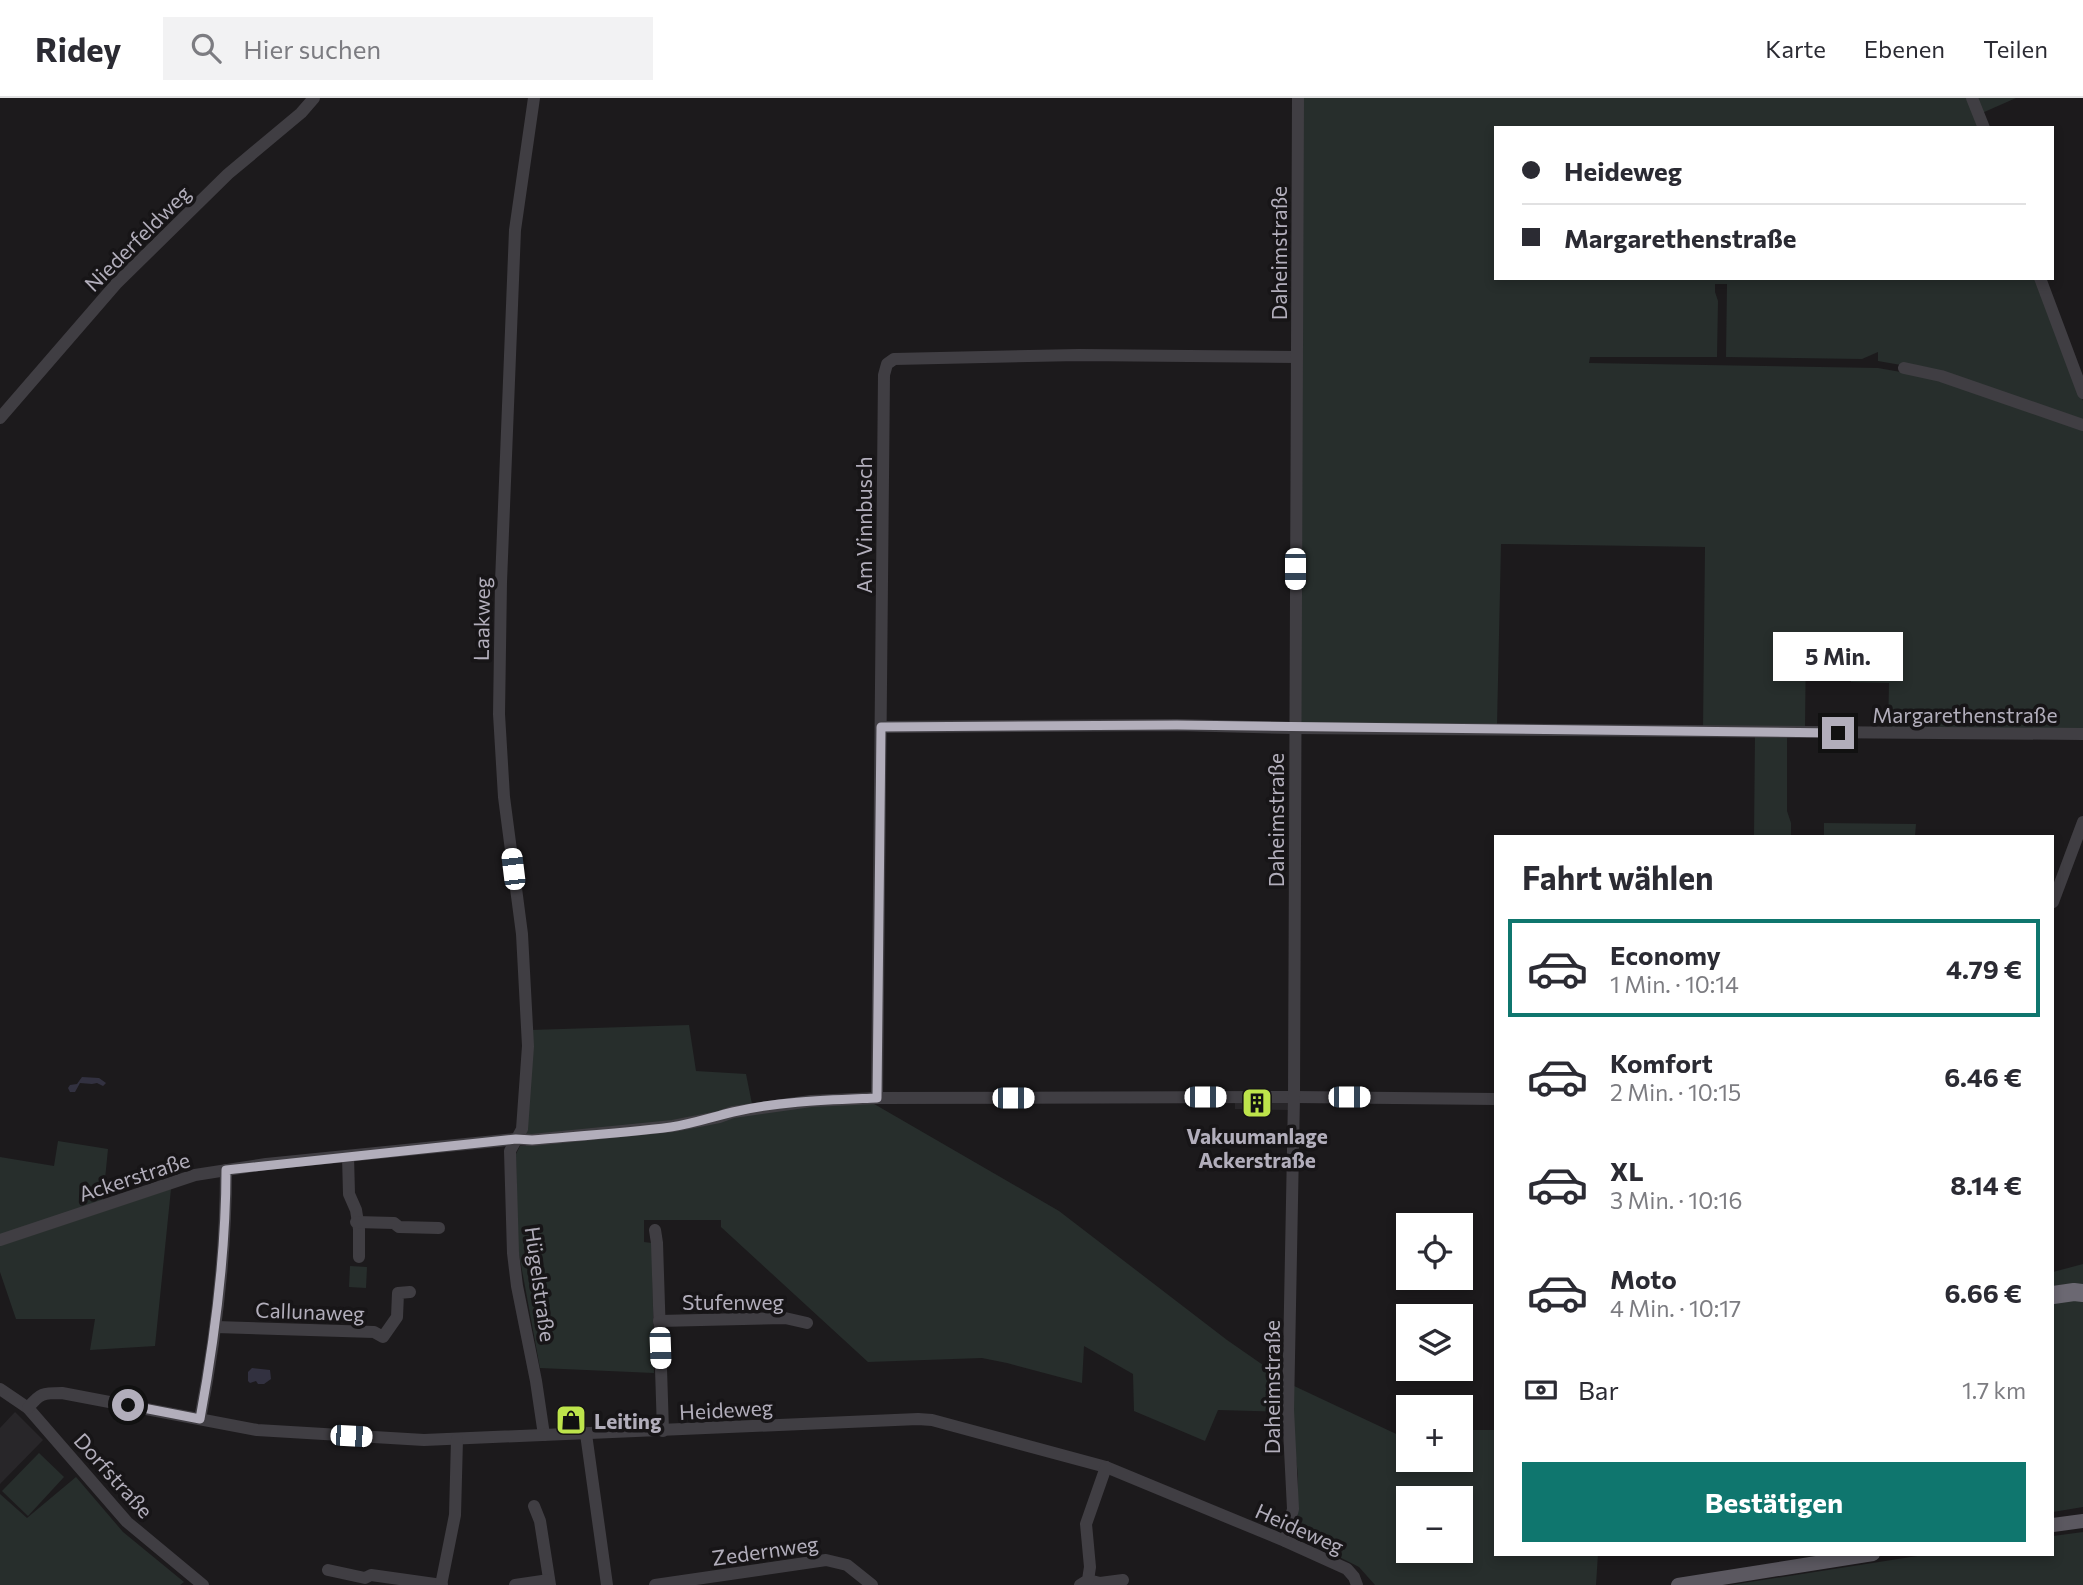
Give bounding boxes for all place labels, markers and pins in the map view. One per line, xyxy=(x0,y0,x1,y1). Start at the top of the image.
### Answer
building icon: Vakuumanlage Ackerstraße xyxy=(1240,1086,1274,1120)
place label: Vakuumanlage Ackerstraße xyxy=(1186,1123,1328,1172)
shop icon: Leiting xyxy=(554,1403,588,1437)
place label: Leiting xyxy=(594,1408,662,1433)

